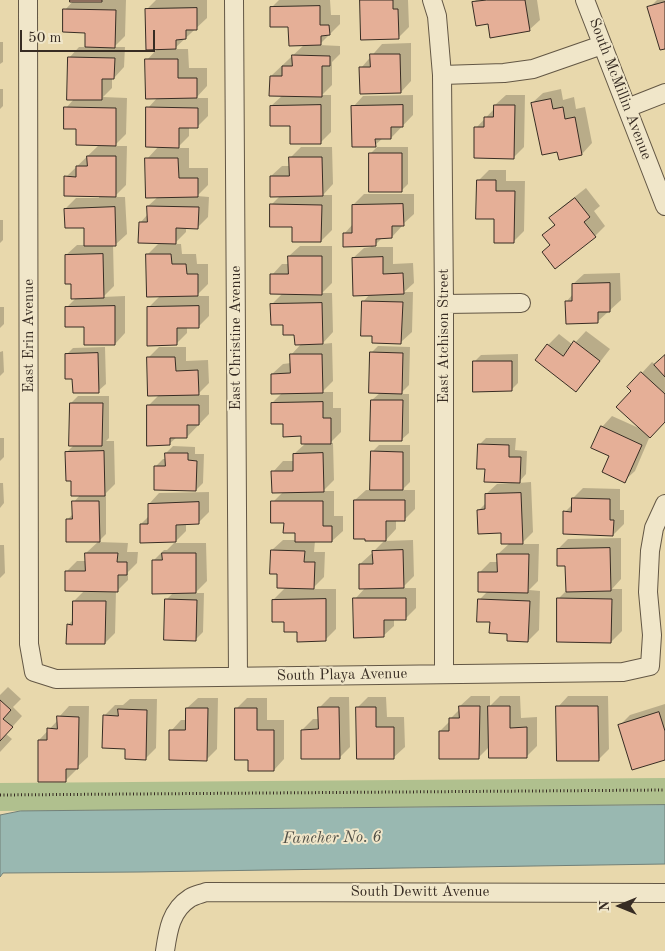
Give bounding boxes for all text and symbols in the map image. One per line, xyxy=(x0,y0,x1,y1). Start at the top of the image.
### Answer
street label: South McMillin Avenue xyxy=(585,16,655,162)
scale bar xyxy=(22,20,158,52)
text: 50 m xyxy=(28,31,62,46)
street label: East Christine Avenue xyxy=(227,266,245,410)
street label: East Atchison Street xyxy=(435,268,453,404)
street label: East Erin Avenue xyxy=(20,279,38,393)
street label: South Playa Avenue xyxy=(277,665,407,685)
water label: Fancher No. 6 xyxy=(282,828,382,848)
north arrow xyxy=(595,881,645,931)
street label: South Dewitt Avenue xyxy=(351,883,489,901)
text: N xyxy=(598,901,612,911)

